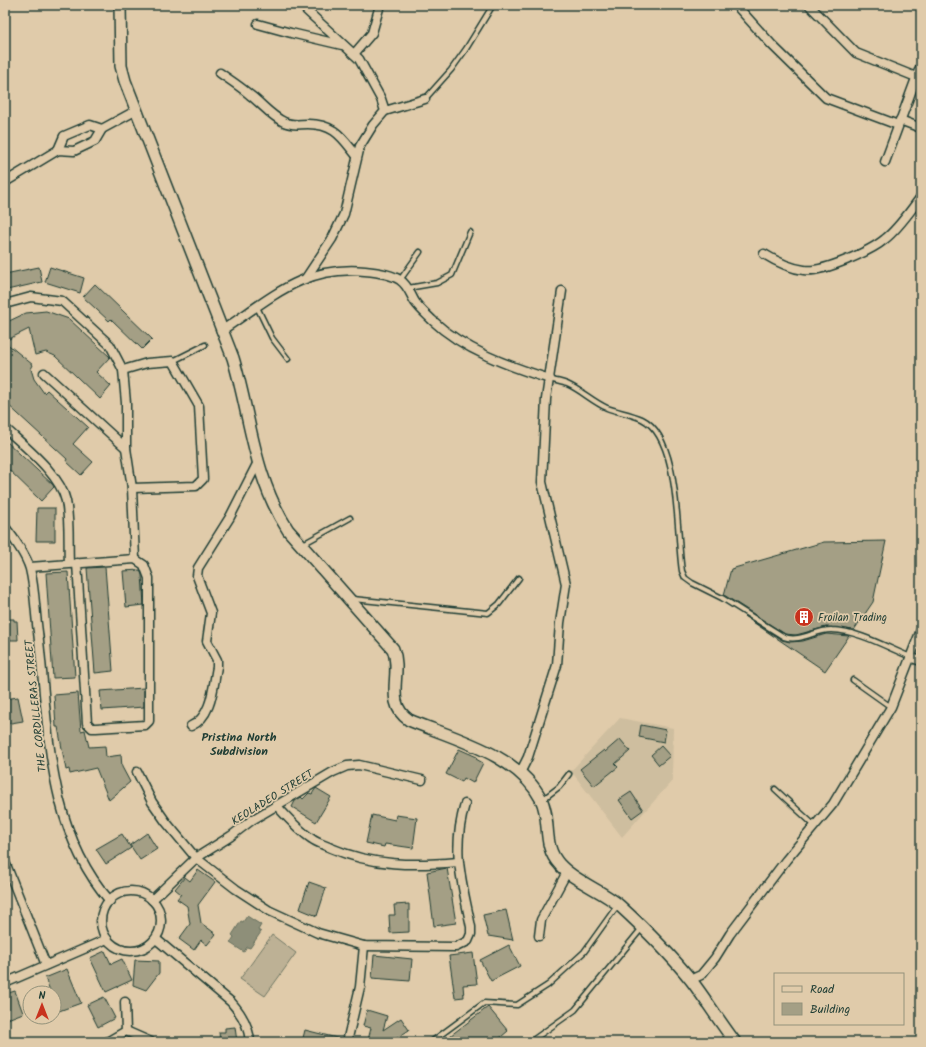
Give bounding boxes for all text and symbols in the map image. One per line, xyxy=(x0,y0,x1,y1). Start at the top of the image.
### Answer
building icon: Froilan Trading xyxy=(793,606,815,628)
place label: Froilan Trading xyxy=(818,609,887,627)
street label: THE CORDILLERAS STREET xyxy=(20,638,52,773)
district label: Pristina North Subdivision xyxy=(201,728,277,761)
street label: KEOLADEO STREET xyxy=(228,765,318,830)
legend xyxy=(774,973,904,1025)
text: Road xyxy=(810,980,835,999)
north arrow xyxy=(22,985,62,1025)
text: N xyxy=(39,987,46,1005)
text: Building xyxy=(810,1000,850,1019)

